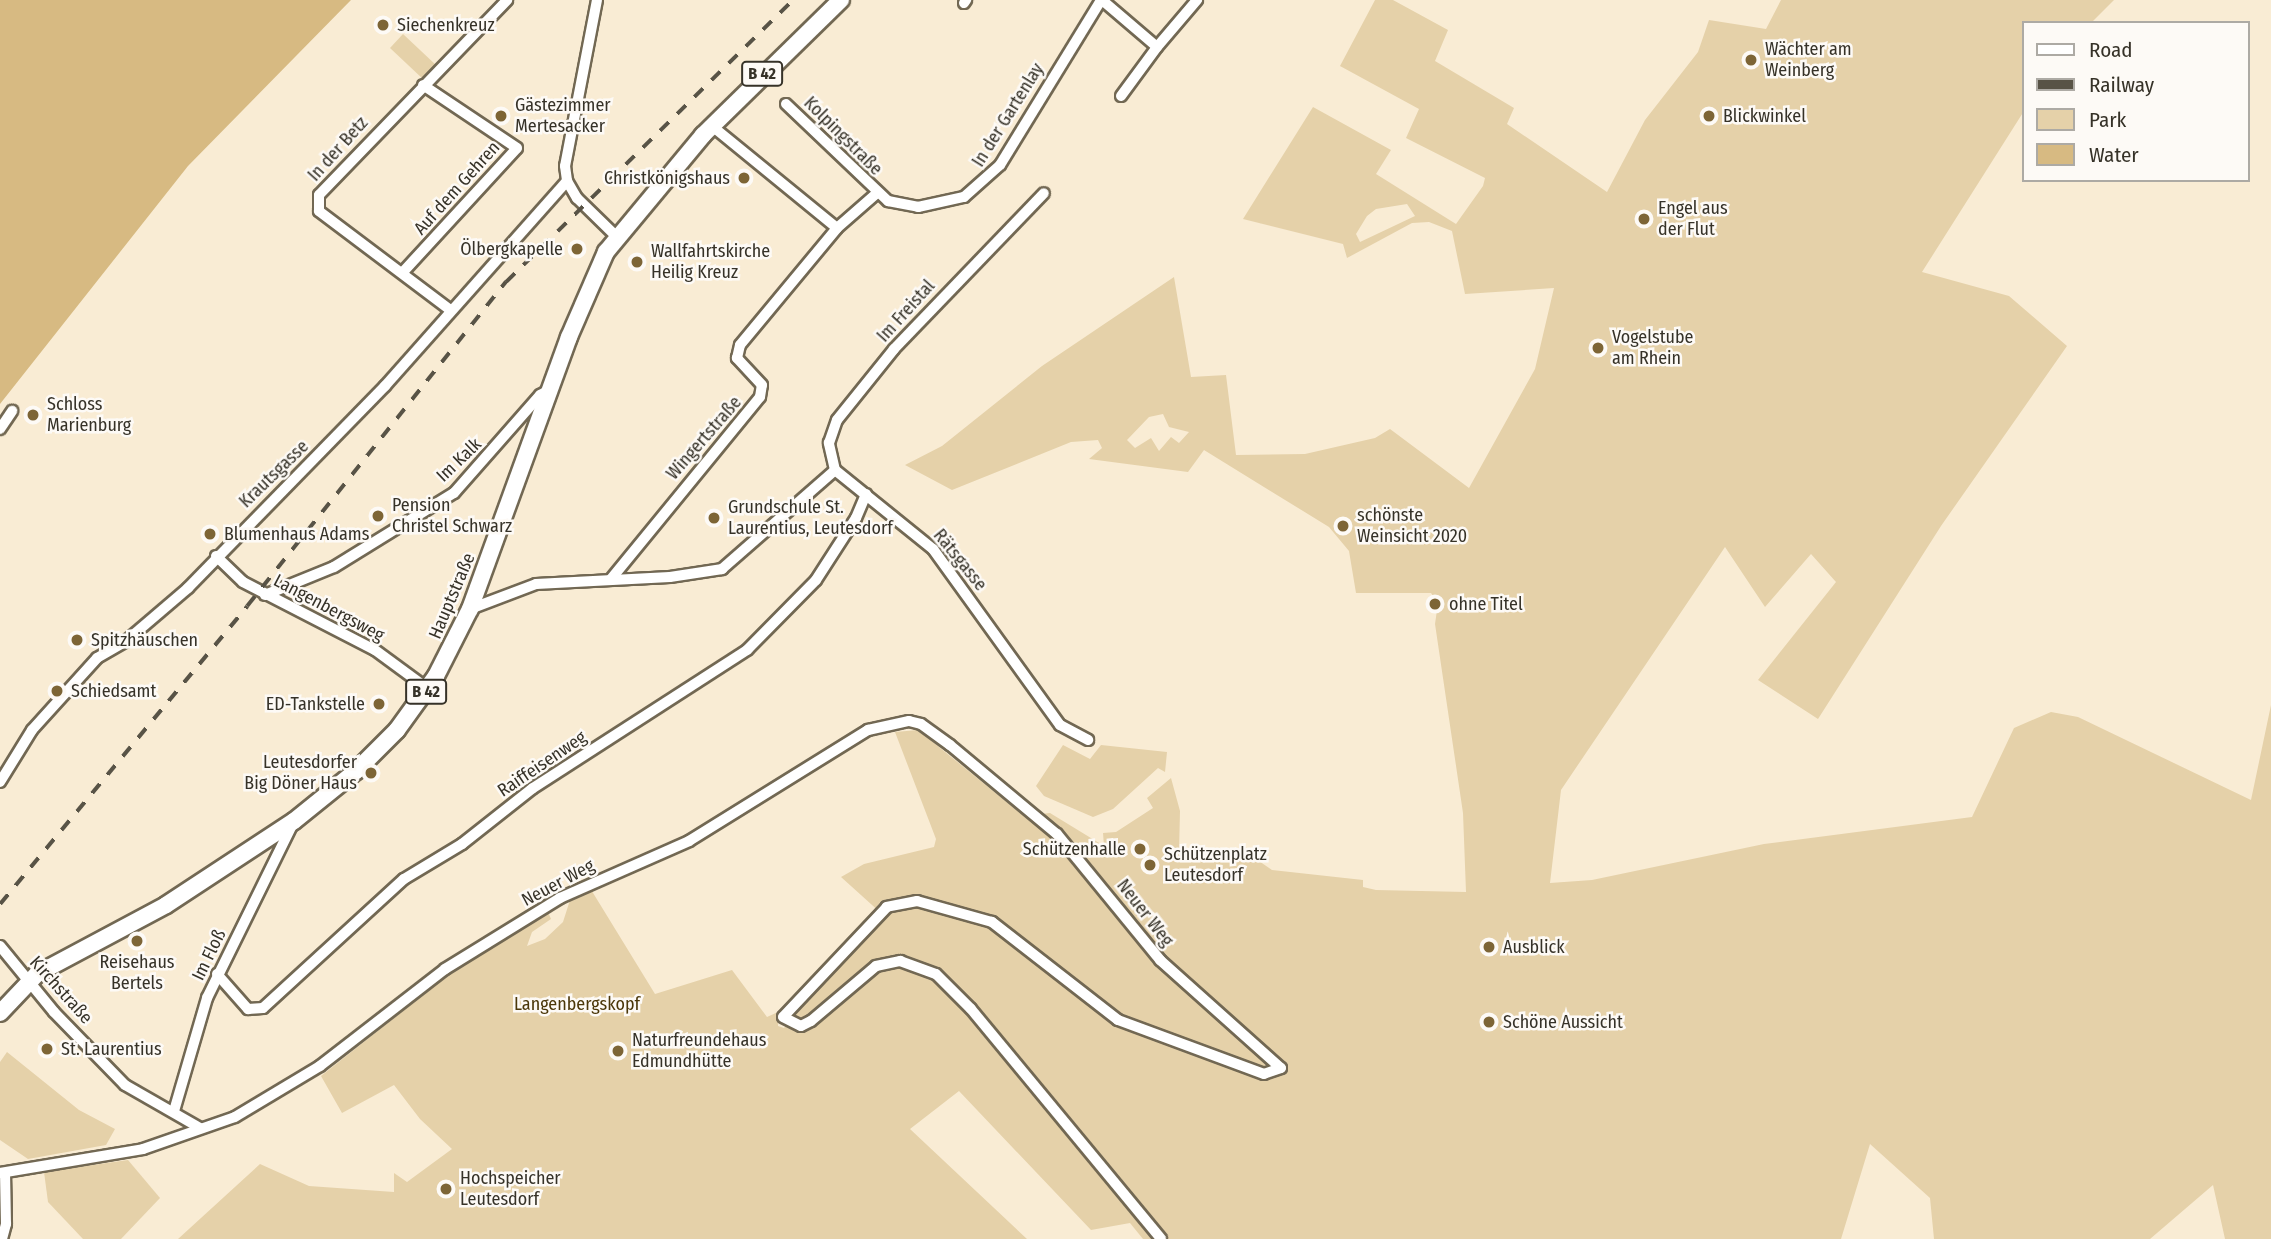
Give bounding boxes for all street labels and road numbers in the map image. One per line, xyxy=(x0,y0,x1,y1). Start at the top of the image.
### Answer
street label: In der Gartenlay xyxy=(968,59,1048,171)
road number: B 42 xyxy=(741,61,783,86)
street label: Kolpingstraße xyxy=(799,92,887,180)
street label: In der Betz xyxy=(303,112,373,186)
street label: Auf dem Gehren xyxy=(409,137,505,239)
street label: Im Freistal xyxy=(873,276,939,346)
street label: Wingertstraße xyxy=(662,392,746,484)
street label: Im Kalk xyxy=(432,433,486,487)
street label: Krautsgasse xyxy=(235,436,313,512)
street label: Rätsgasse xyxy=(929,525,991,595)
street label: Hauptstraße xyxy=(424,550,480,642)
street label: Langenbergsweg xyxy=(270,570,388,646)
road number: B 42 xyxy=(405,680,447,705)
street label: Raiffeisenweg xyxy=(493,726,591,802)
street label: Neuer Weg xyxy=(518,855,598,911)
street label: Neuer Weg xyxy=(1112,875,1178,951)
street label: Im Floß xyxy=(187,926,231,984)
street label: Kirchstraße xyxy=(25,952,97,1028)

